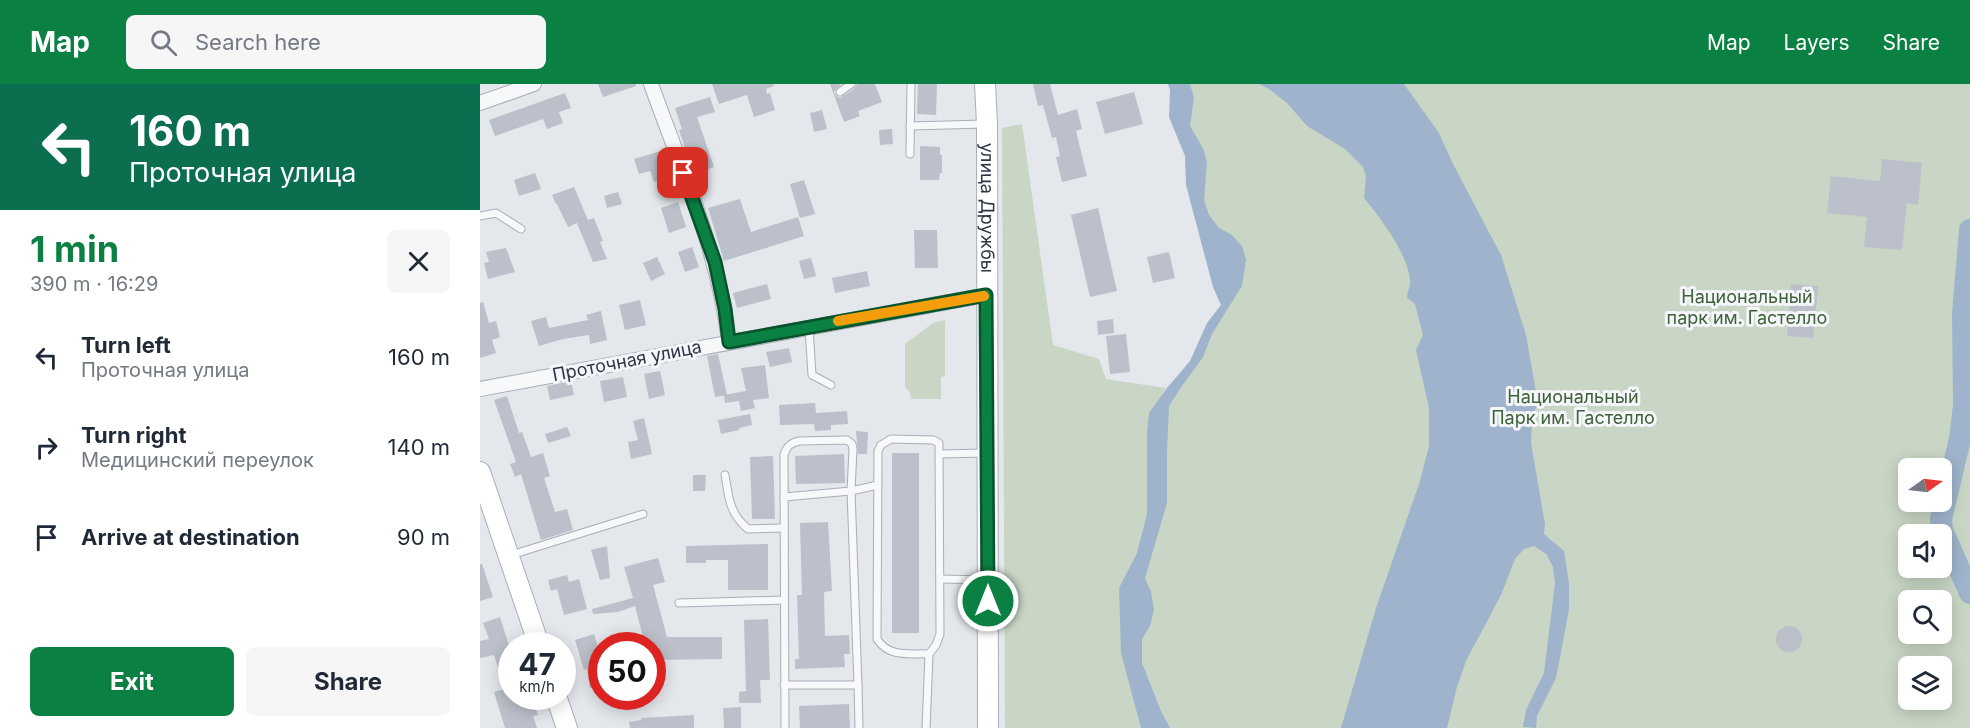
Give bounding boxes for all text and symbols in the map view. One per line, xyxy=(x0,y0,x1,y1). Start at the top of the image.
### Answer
search box xyxy=(126,15,546,69)
text: Map xyxy=(30,25,90,59)
icon: search xyxy=(147,26,180,59)
text: Search here xyxy=(195,29,321,55)
text: Map xyxy=(1707,30,1751,55)
text: Layers xyxy=(1784,30,1850,55)
text: Share xyxy=(1883,30,1940,55)
text: 160 m xyxy=(129,105,251,156)
icon: left xyxy=(30,108,108,186)
street label: улица Дружбы xyxy=(977,143,998,273)
pin xyxy=(657,147,708,198)
text: Проточная улица xyxy=(129,156,356,189)
icon: arrive xyxy=(666,156,699,189)
text: 1 min xyxy=(30,227,119,271)
button: close xyxy=(387,230,450,293)
text: 390 m · 16:29 xyxy=(30,272,158,296)
park label: Национальный парк им. Гастелло xyxy=(1667,286,1827,328)
text: Turn left xyxy=(81,332,171,358)
street label: Проточная улица xyxy=(550,336,703,385)
icon: left xyxy=(30,341,63,374)
text: 160 m xyxy=(388,344,450,370)
text: Проточная улица xyxy=(81,358,249,382)
park label: Национальный Парк им. Гастелло xyxy=(1491,386,1655,428)
text: Turn right xyxy=(81,422,187,448)
icon: right xyxy=(30,431,63,464)
text: 140 m xyxy=(388,434,450,460)
text: Медицинский переулок xyxy=(81,448,314,472)
north arrow xyxy=(1898,458,1952,512)
map controls xyxy=(1898,458,1952,710)
icon: arrive xyxy=(30,521,63,554)
text: Arrive at destination xyxy=(81,524,300,550)
text: 90 m xyxy=(397,524,450,550)
button: sound xyxy=(1898,524,1952,578)
position arrow xyxy=(956,569,1020,633)
button: search xyxy=(1898,590,1952,644)
speed limit sign: 50 xyxy=(588,632,666,710)
text: 47 xyxy=(518,646,556,682)
button: Exit xyxy=(30,647,234,716)
button: Share xyxy=(246,647,450,716)
button: layers xyxy=(1898,656,1952,710)
text: km/h xyxy=(519,677,555,696)

